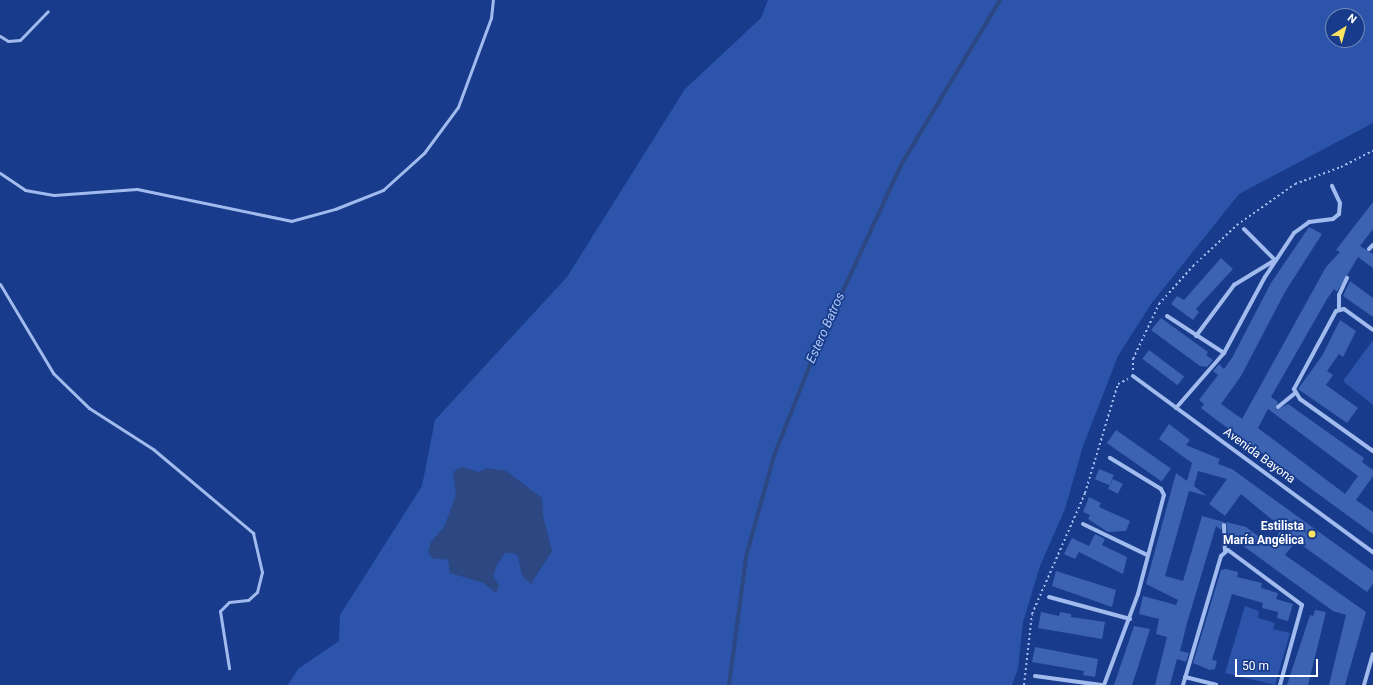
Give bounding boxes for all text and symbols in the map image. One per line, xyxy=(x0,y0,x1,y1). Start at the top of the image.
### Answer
north arrow xyxy=(1325,8,1365,48)
text: N xyxy=(1345,11,1359,26)
water label: Estero Batros xyxy=(803,290,849,366)
street label: Avenida Bayona xyxy=(1220,425,1298,487)
place label: Estilista María Angélica xyxy=(1223,520,1304,548)
marker: Estilista María Angélica xyxy=(1307,529,1317,539)
scale bar xyxy=(1237,651,1320,677)
text: 50 m xyxy=(1242,659,1269,673)

